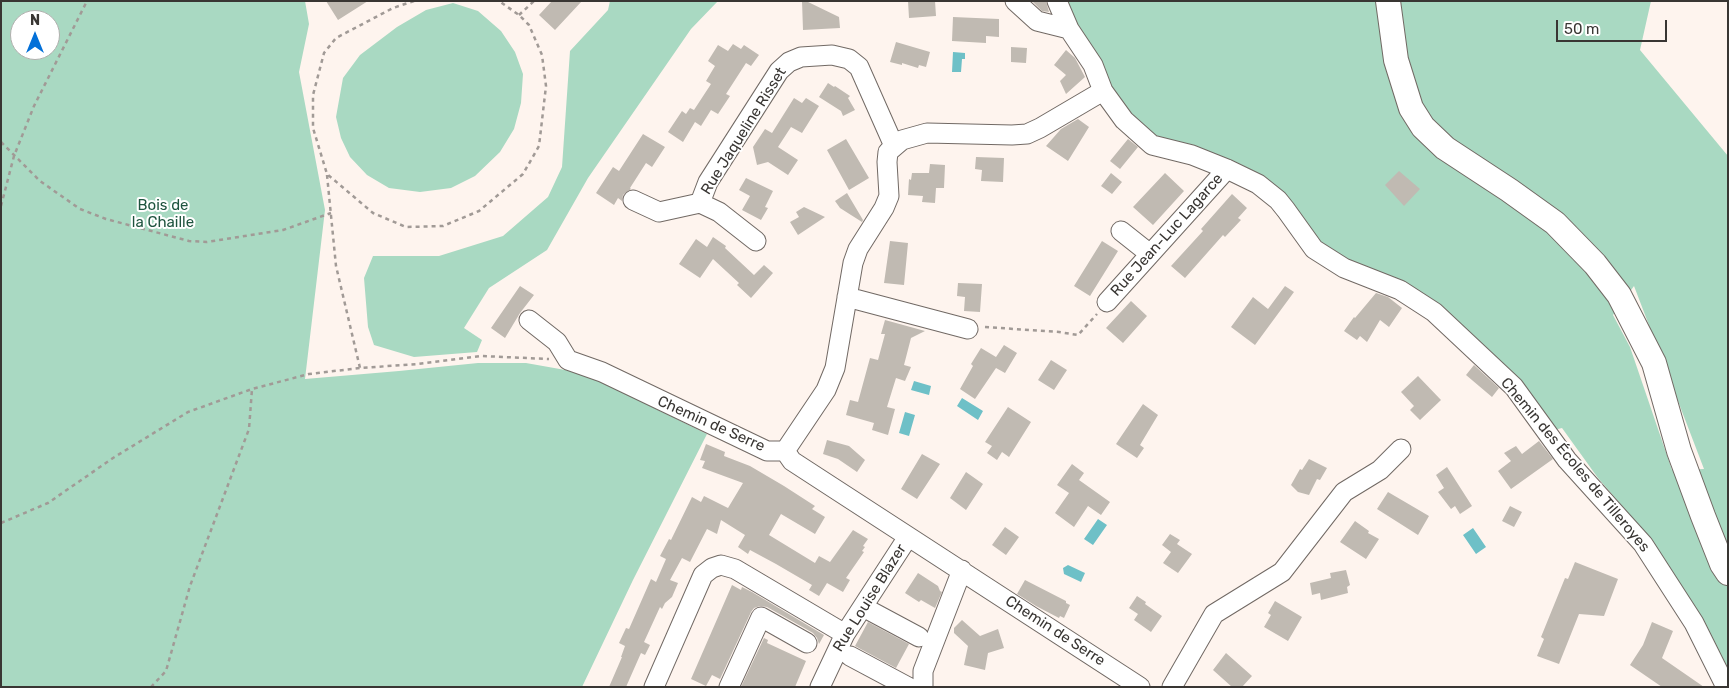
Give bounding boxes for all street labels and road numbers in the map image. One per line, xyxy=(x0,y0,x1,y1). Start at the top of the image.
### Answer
street label: Rue Jaqueline Risset xyxy=(698,64,790,198)
street label: Rue Jean-Luc Lagarce xyxy=(1107,170,1227,300)
street label: Chemin des Écoles de Tilleroyes xyxy=(1497,374,1653,556)
street label: Chemin de Serre xyxy=(655,392,767,456)
street label: Rue Louise Blazer xyxy=(830,541,910,655)
street label: Chemin de Serre xyxy=(1002,592,1108,670)

